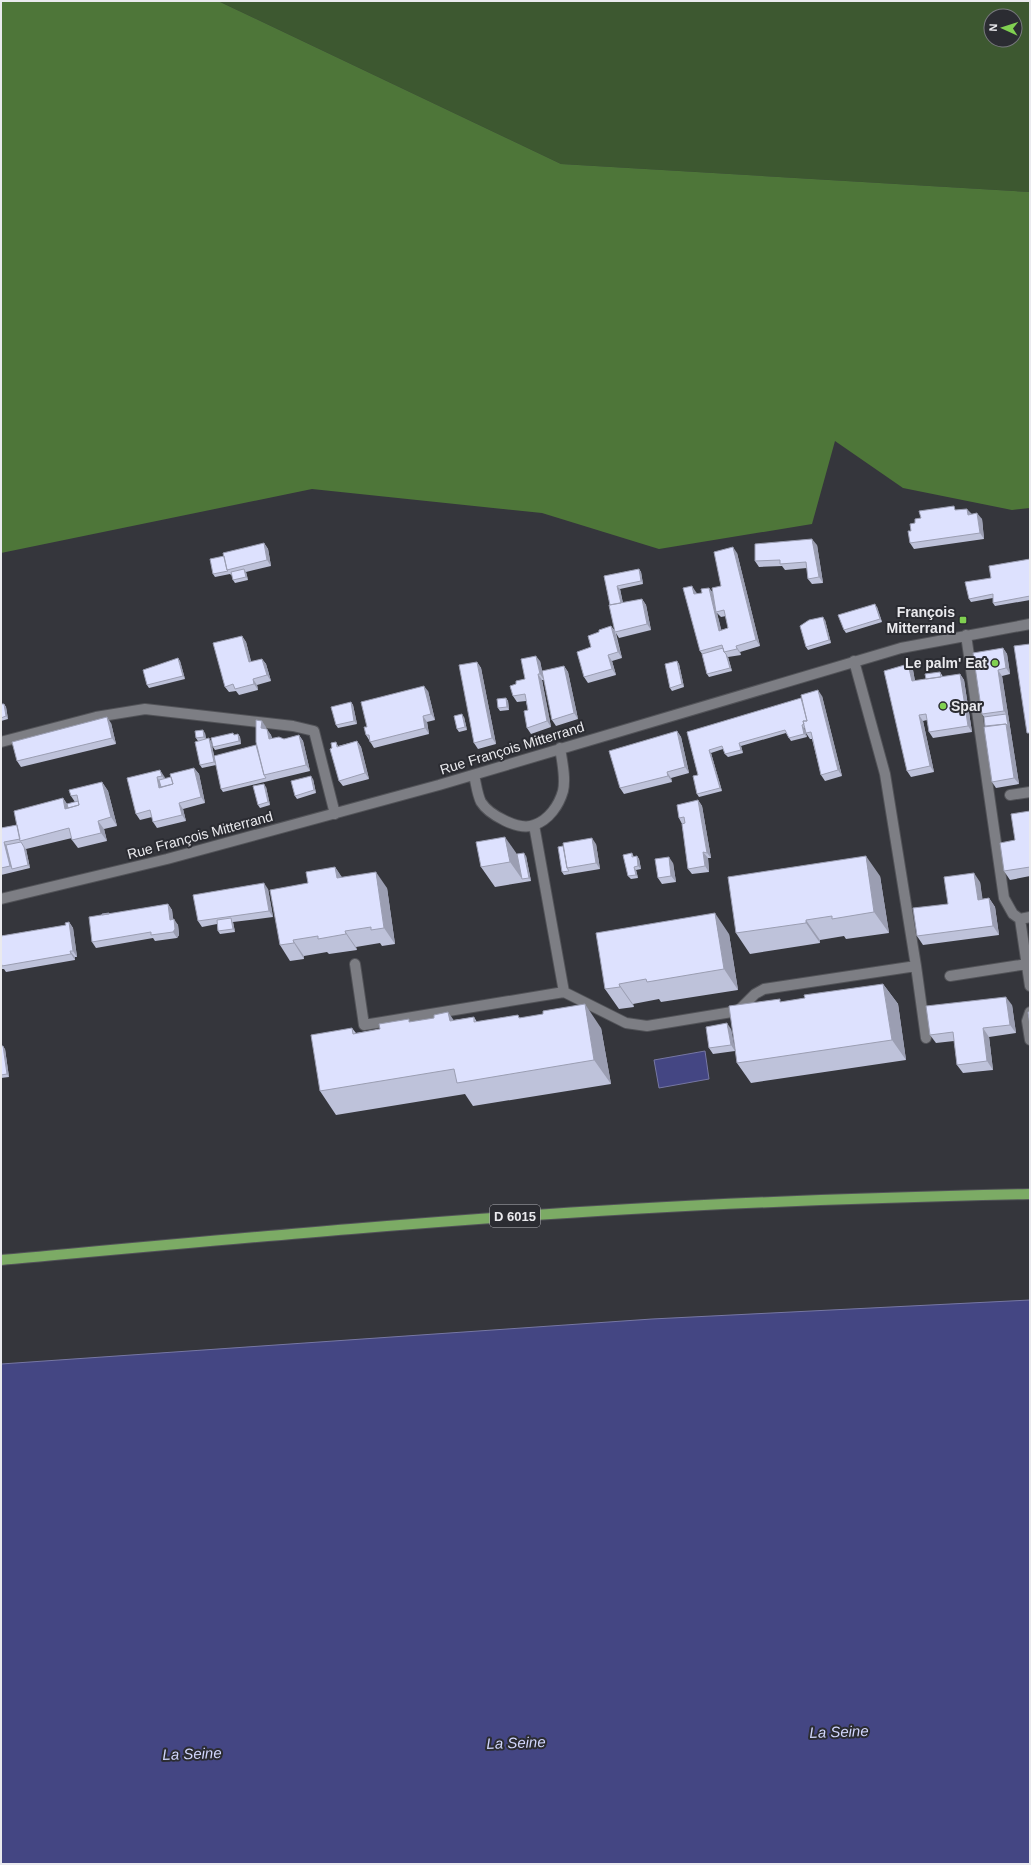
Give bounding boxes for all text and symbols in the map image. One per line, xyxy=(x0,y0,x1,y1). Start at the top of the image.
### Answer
north arrow xyxy=(983,8,1023,48)
text: N xyxy=(987,23,999,32)
place label: François Mitterrand xyxy=(887,604,955,636)
marker: François Mitterrand xyxy=(958,615,968,625)
place label: Le palm' Eat xyxy=(905,655,987,671)
marker: Le palm' Eat xyxy=(990,658,1000,668)
place label: Spar xyxy=(951,698,983,714)
marker: Spar xyxy=(938,701,948,711)
street label: Rue François Mitterrand xyxy=(438,718,586,778)
street label: Rue François Mitterrand xyxy=(125,808,275,862)
road number: D 6015 xyxy=(490,1205,540,1227)
water label: La Seine xyxy=(809,1722,869,1741)
water label: La Seine xyxy=(486,1733,546,1752)
water label: La Seine xyxy=(162,1744,222,1763)

